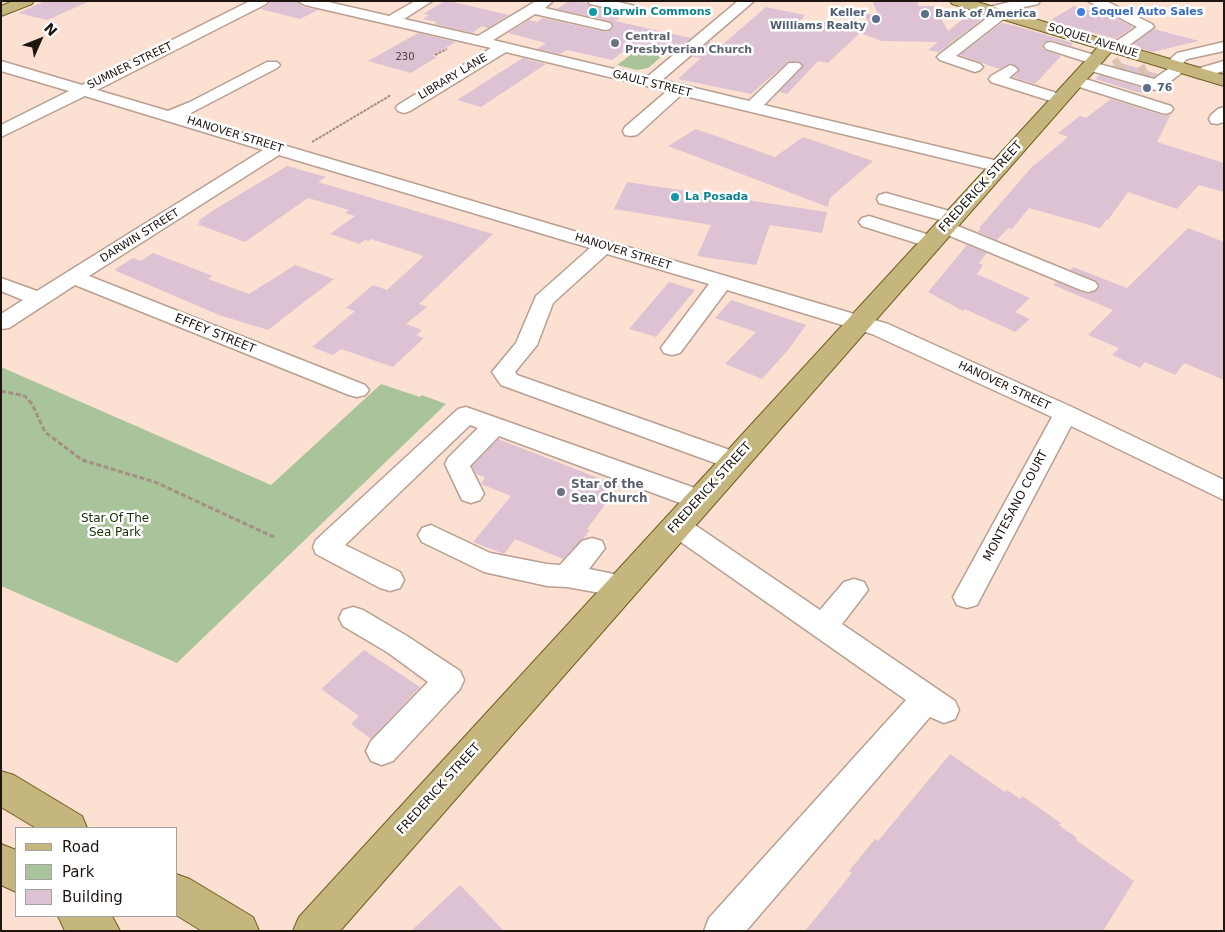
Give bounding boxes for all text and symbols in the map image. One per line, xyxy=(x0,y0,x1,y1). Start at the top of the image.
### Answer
place label: Darwin Commons xyxy=(603,5,711,19)
place label: Soquel Auto Sales xyxy=(1091,5,1203,19)
marker: Darwin Commons xyxy=(587,6,599,18)
place label: Keller Williams Realty xyxy=(770,6,866,32)
marker: Soquel Auto Sales xyxy=(1075,6,1087,18)
place label: Bank of America xyxy=(935,7,1037,21)
marker: Bank of America xyxy=(919,8,931,20)
marker: Keller Williams Realty xyxy=(870,13,882,25)
north arrow xyxy=(15,15,65,65)
text: N xyxy=(41,20,61,39)
street label: SOQUEL AVENUE xyxy=(1046,21,1140,61)
place label: Central Presbyterian Church xyxy=(625,30,752,56)
marker: Central Presbyterian Church xyxy=(609,37,621,49)
street label: SUMNER STREET xyxy=(85,40,175,92)
house number: 230 xyxy=(395,51,415,63)
street label: LIBRARY LANE xyxy=(416,51,490,103)
street label: GAULT STREET xyxy=(611,68,693,100)
place label: 76 xyxy=(1157,81,1172,95)
marker: 76 xyxy=(1141,82,1153,94)
street label: HANOVER STREET xyxy=(185,114,285,156)
street label: FREDERICK STREET xyxy=(936,139,1026,235)
place label: La Posada xyxy=(685,190,748,204)
marker: La Posada xyxy=(669,191,681,203)
street label: DARWIN STREET xyxy=(98,206,182,266)
street label: HANOVER STREET xyxy=(573,231,673,273)
street label: EFFEY STREET xyxy=(172,311,258,357)
street label: HANOVER STREET xyxy=(956,359,1052,413)
street label: FREDERICK STREET xyxy=(665,440,755,536)
street label: MONTESANO COURT xyxy=(981,448,1051,564)
place label: Star of the Sea Church xyxy=(571,478,648,506)
marker: Star of the Sea Church xyxy=(555,486,567,498)
park label: Star Of The Sea Park xyxy=(81,512,149,540)
street label: FREDERICK STREET xyxy=(394,741,484,837)
legend xyxy=(15,827,178,917)
text: Road xyxy=(62,838,100,856)
text: Park xyxy=(62,863,94,881)
text: Building xyxy=(62,888,123,906)

